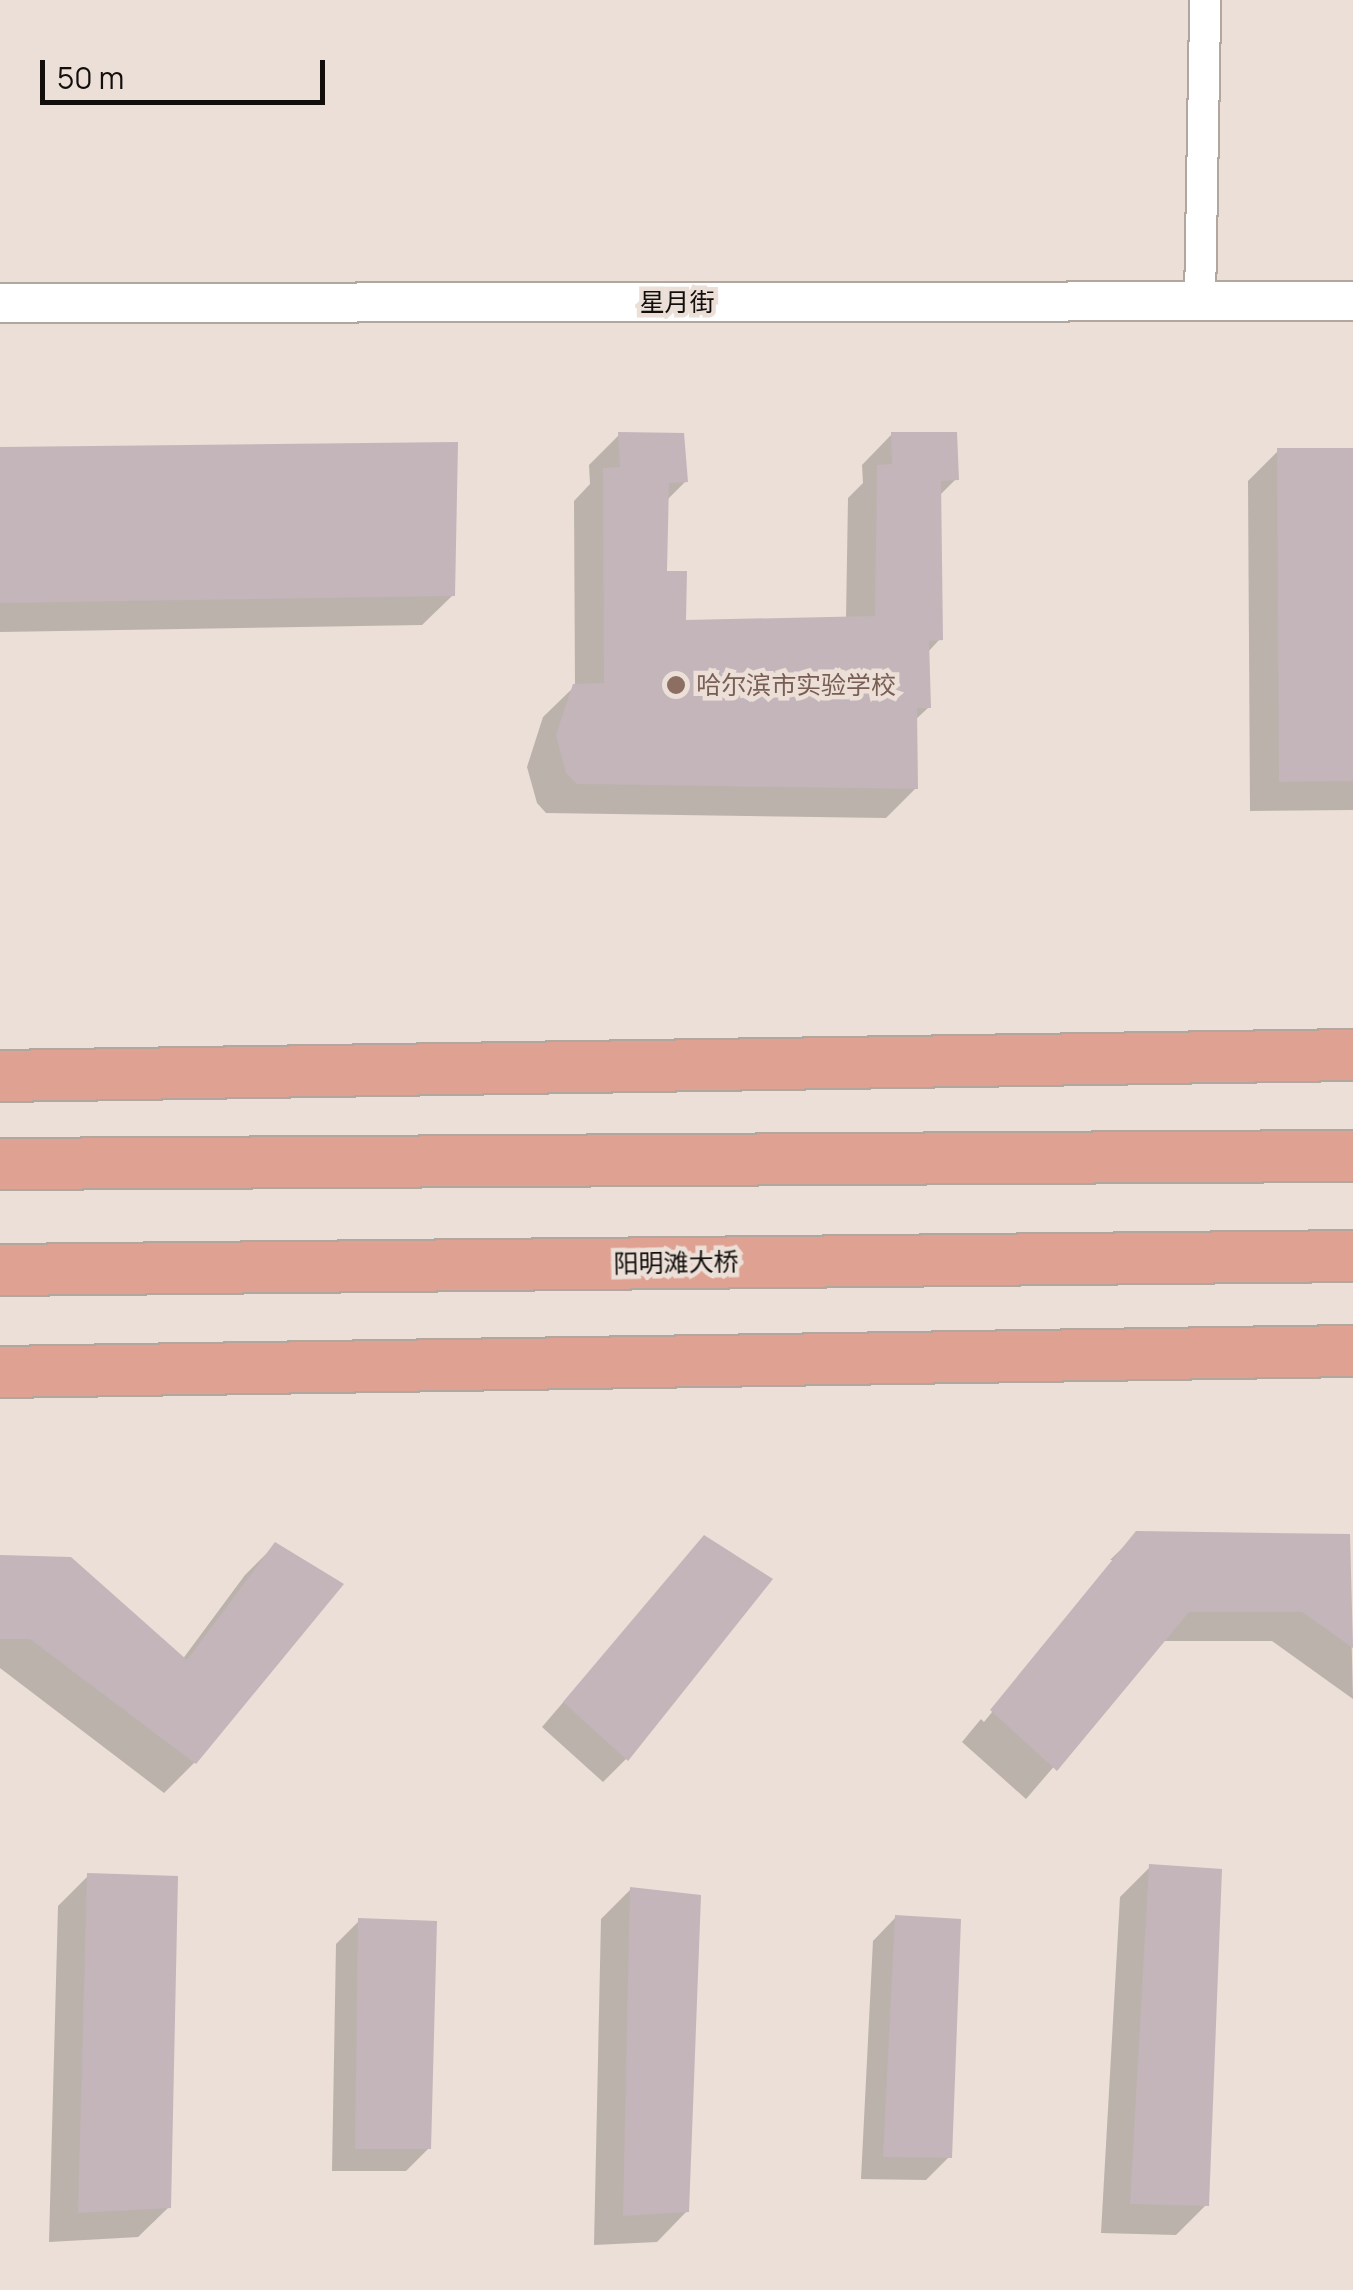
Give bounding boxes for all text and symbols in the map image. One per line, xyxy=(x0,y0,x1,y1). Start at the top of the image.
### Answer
scale bar xyxy=(45,40,330,102)
text: 50 m xyxy=(57,57,124,98)
street label: 星月街 xyxy=(640,287,714,317)
place label: 哈尔滨市实验学校 xyxy=(696,670,896,700)
marker: 哈尔滨市实验学校 xyxy=(665,674,687,696)
street label: 阳明滩大桥 xyxy=(613,1247,739,1279)

